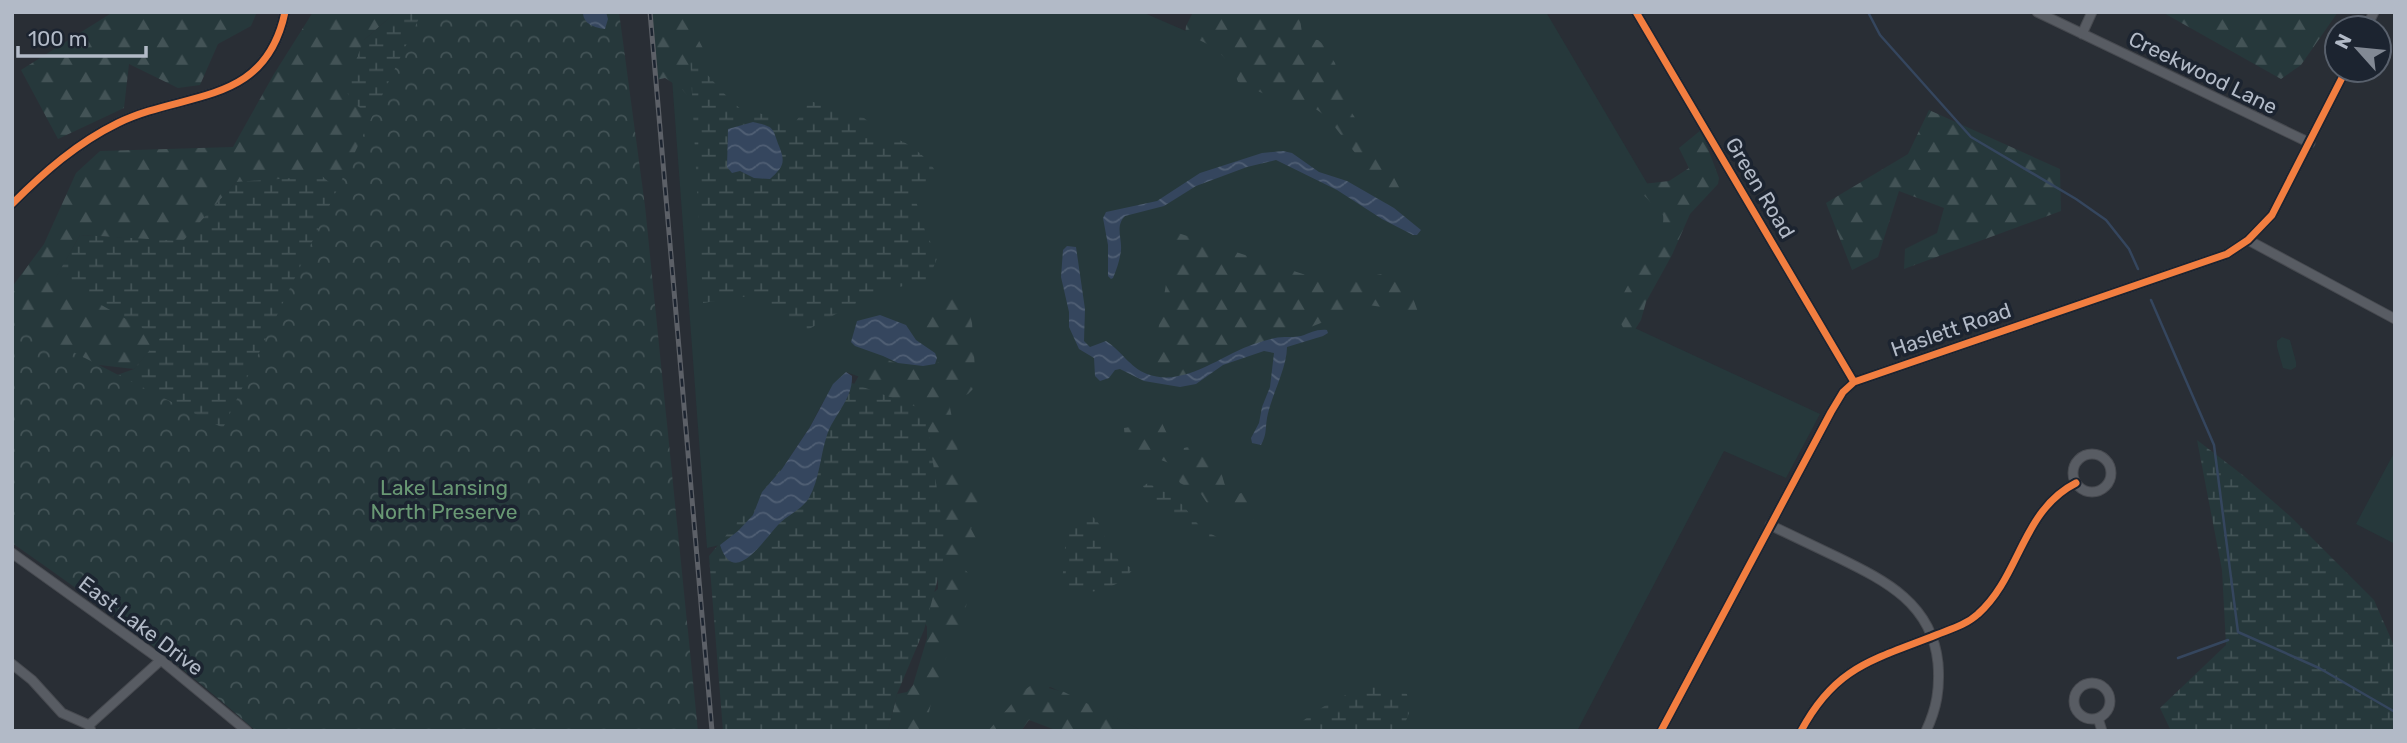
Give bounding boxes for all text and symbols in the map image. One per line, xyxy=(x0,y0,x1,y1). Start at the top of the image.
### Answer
scale bar xyxy=(18,14,145,58)
north arrow xyxy=(2323,14,2393,84)
text: 100 m xyxy=(28,26,87,51)
street label: Creekwood Lane xyxy=(2125,26,2282,119)
text: N xyxy=(2330,30,2357,53)
street label: Green Road xyxy=(1721,133,1800,243)
street label: Haslett Road xyxy=(1887,297,2014,362)
park label: Lake Lansing North Preserve xyxy=(370,475,518,524)
street label: East Lake Drive xyxy=(74,571,209,681)

